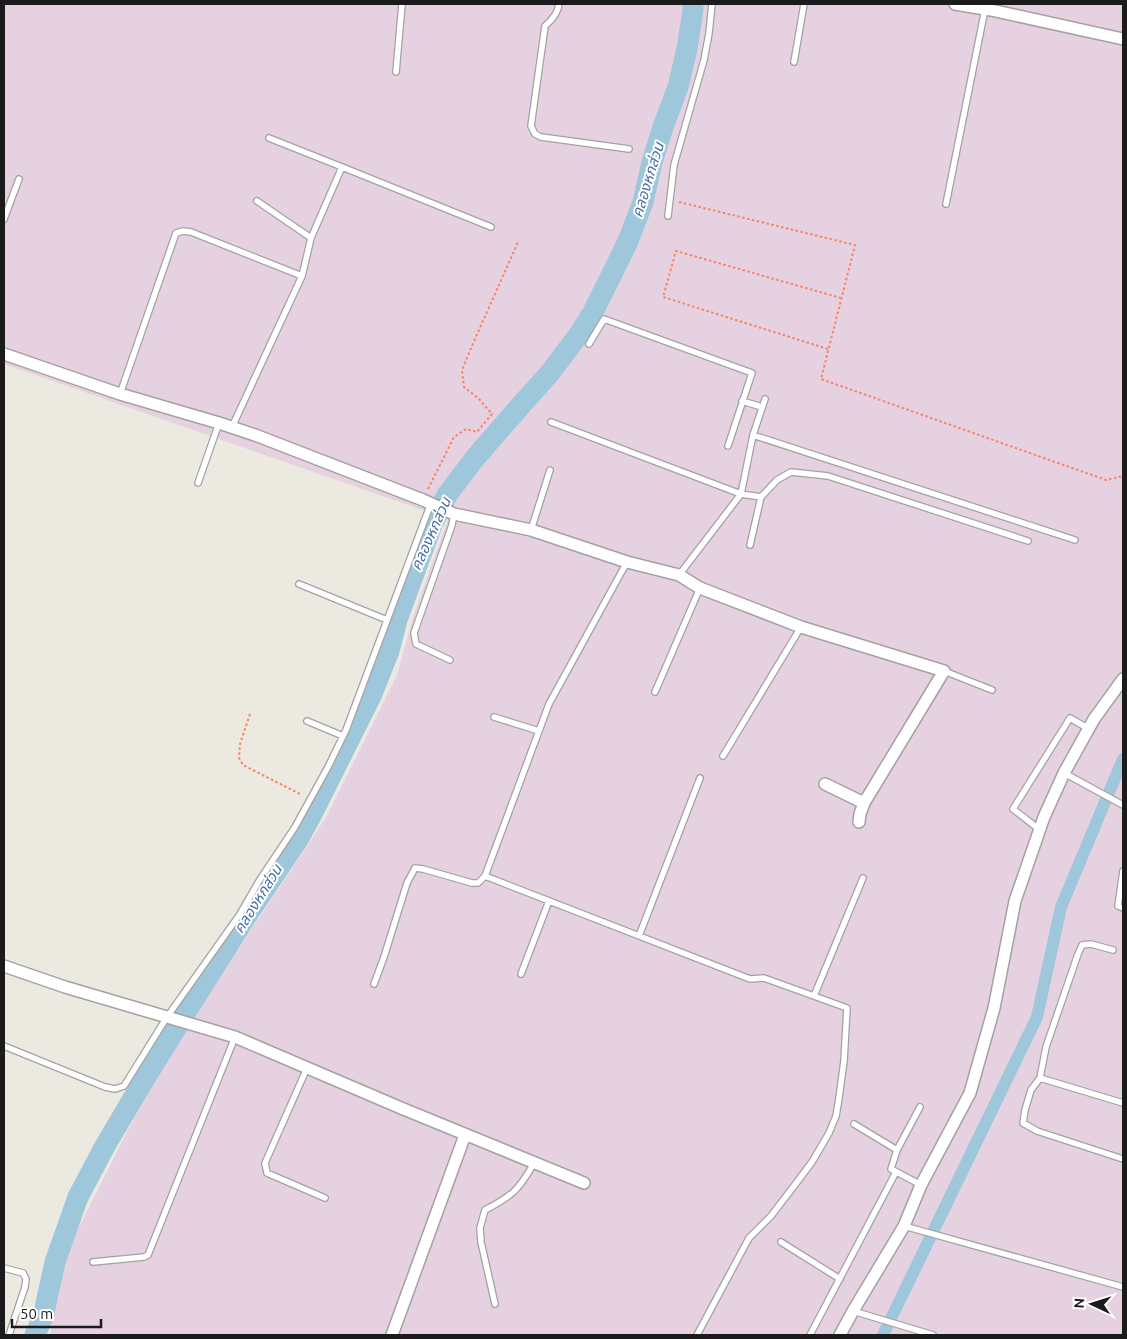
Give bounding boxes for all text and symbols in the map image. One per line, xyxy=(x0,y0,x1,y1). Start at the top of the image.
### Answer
water label: คลองหกส่วน xyxy=(628,140,667,219)
water label: คลองหกส่วน xyxy=(407,494,454,573)
water label: คลองหกส่วน xyxy=(230,861,286,936)
north arrow xyxy=(1067,1279,1117,1329)
scale bar xyxy=(12,1296,101,1328)
text: N xyxy=(1071,1297,1087,1309)
text: 50 m xyxy=(20,1305,53,1322)

